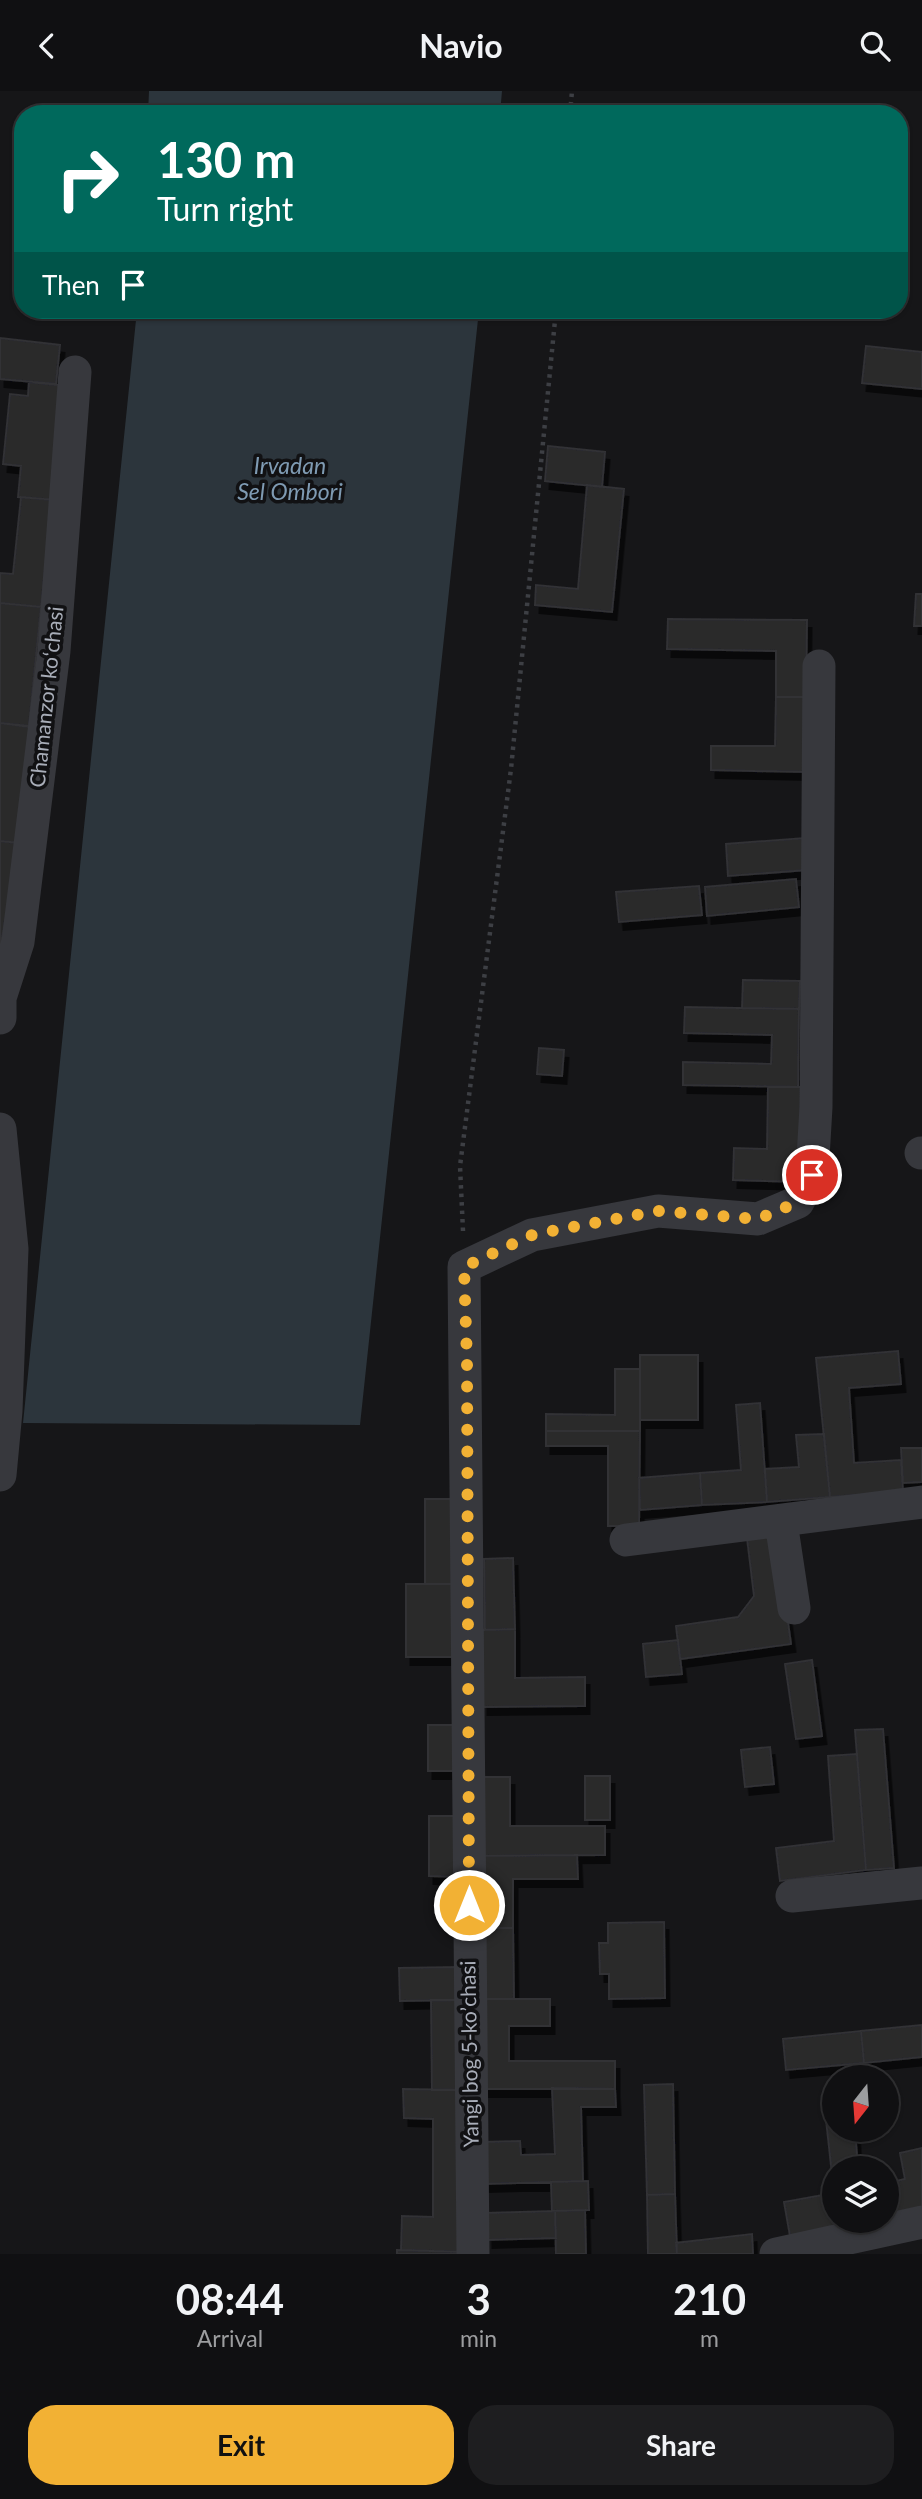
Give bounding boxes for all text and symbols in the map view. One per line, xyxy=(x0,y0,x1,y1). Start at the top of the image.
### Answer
text: Navio xyxy=(419,26,503,65)
icon: back xyxy=(28,27,66,65)
icon: search xyxy=(856,27,894,65)
text: 130 m xyxy=(157,130,295,188)
icon: right xyxy=(42,133,133,224)
text: Turn right xyxy=(157,189,293,228)
icon: arrive xyxy=(114,266,152,304)
text: Then xyxy=(42,269,100,301)
water label: Irvadan Sel Ombori xyxy=(237,451,343,505)
street label: Chamanzor koʻchasi xyxy=(24,605,67,789)
pin xyxy=(782,1145,842,1205)
icon: arrive xyxy=(793,1156,831,1194)
position arrow xyxy=(432,1868,506,1942)
street label: Yangi bog 5-koʼchasi xyxy=(454,1960,483,2148)
north arrow xyxy=(822,2065,900,2142)
map controls xyxy=(822,2065,899,2233)
button: layers xyxy=(822,2156,899,2233)
text: 08:44 xyxy=(176,2274,284,2324)
text: 3 xyxy=(466,2274,491,2324)
text: 210 xyxy=(673,2274,746,2324)
text: Arrival xyxy=(197,2324,263,2352)
text: min xyxy=(460,2324,497,2352)
text: m xyxy=(700,2324,719,2352)
button: Exit xyxy=(28,2405,454,2485)
button: Share xyxy=(468,2405,894,2485)

